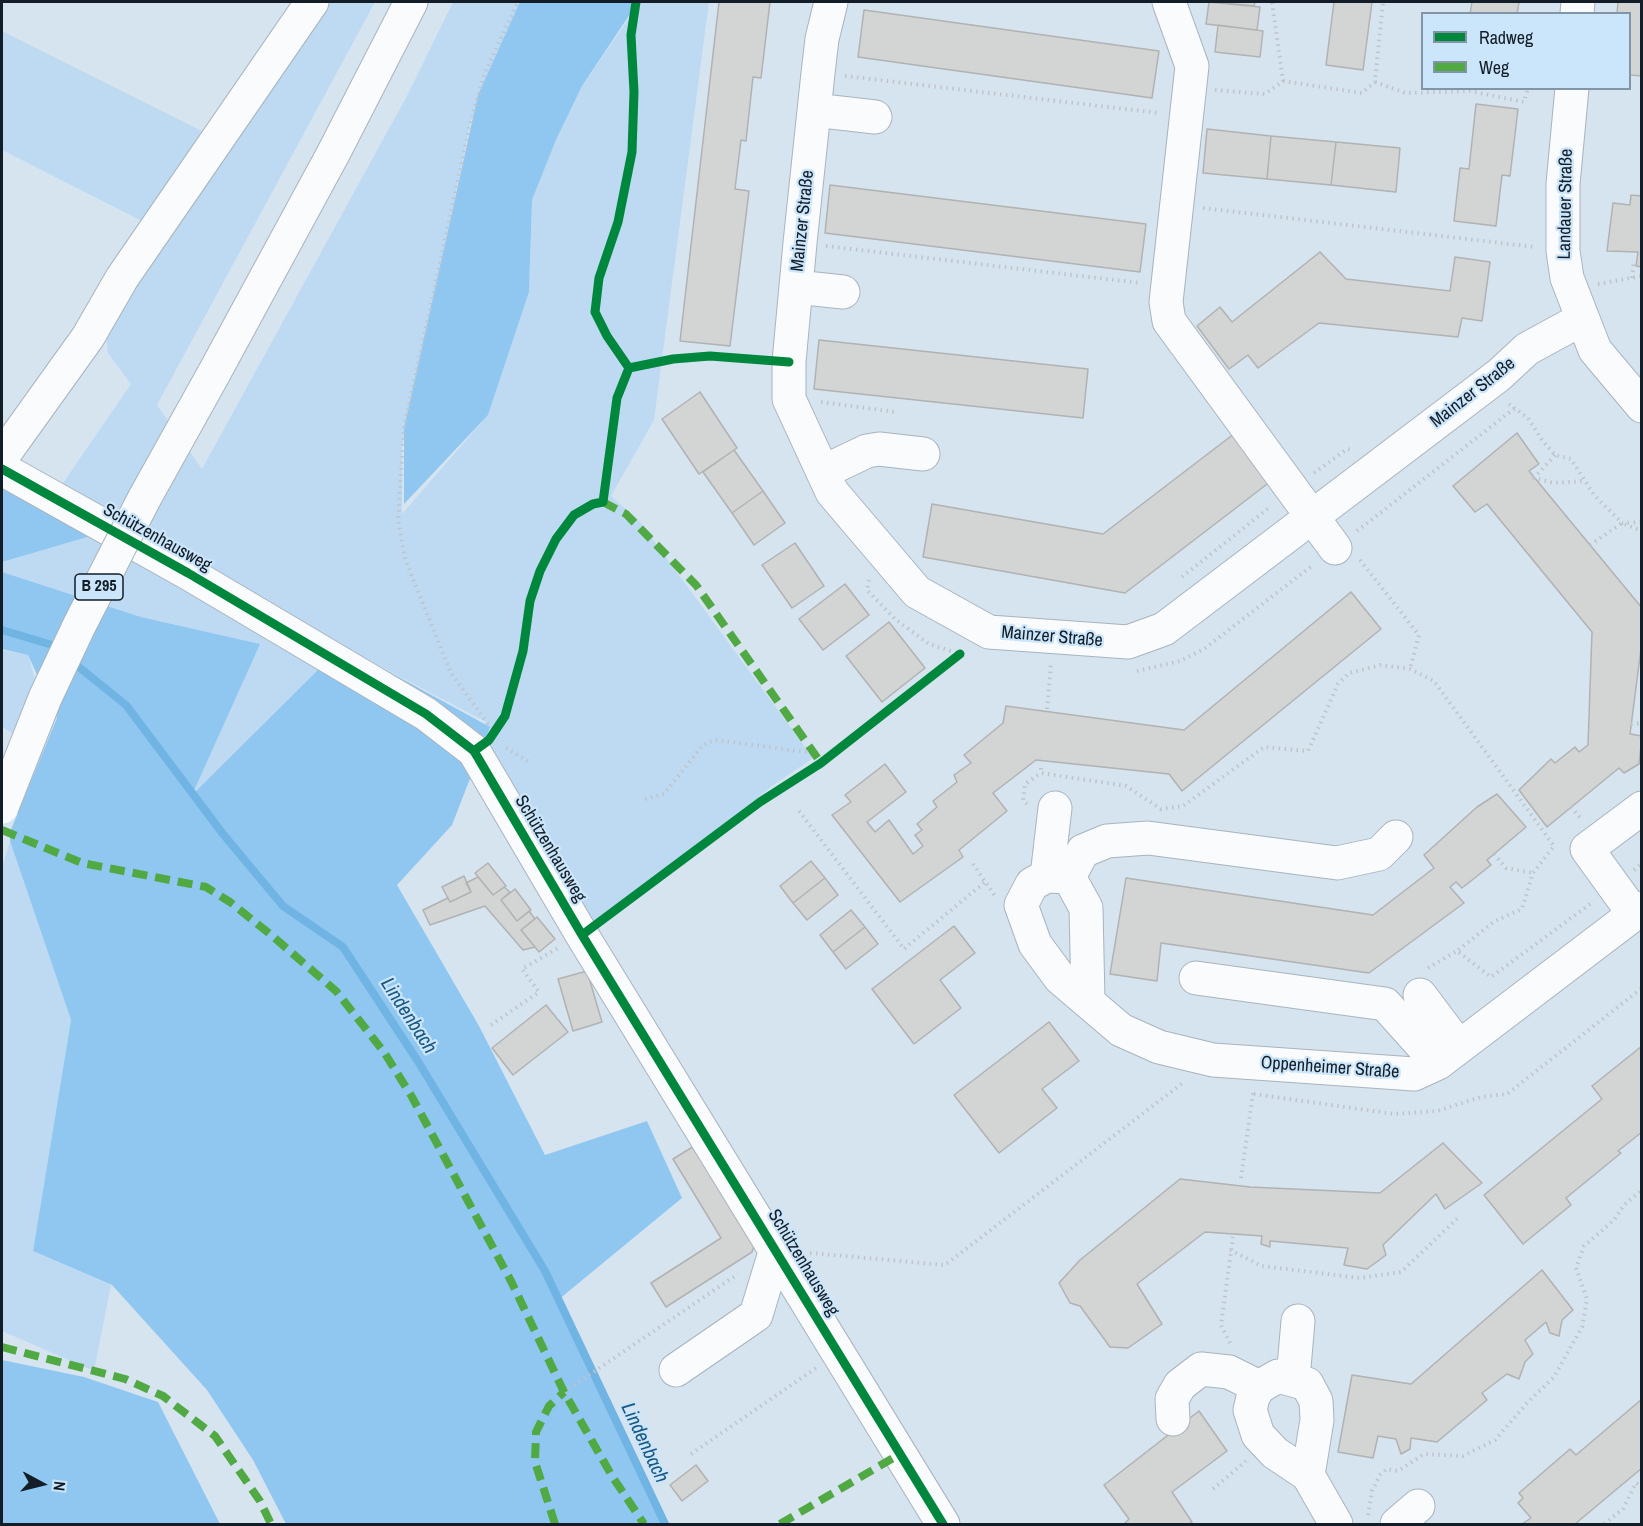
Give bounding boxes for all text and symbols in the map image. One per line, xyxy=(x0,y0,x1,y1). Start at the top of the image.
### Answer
legend xyxy=(1421,12,1631,90)
text: Radweg xyxy=(1479,25,1533,50)
text: Weg xyxy=(1479,55,1509,80)
street label: Landauer Straße xyxy=(1554,148,1578,260)
street label: Mainzer Straße xyxy=(787,169,819,273)
street label: Mainzer Straße xyxy=(1426,353,1520,433)
street label: Schützenhausweg xyxy=(99,499,215,577)
road number: B 295 xyxy=(75,574,123,600)
street label: Mainzer Straße xyxy=(1000,622,1104,652)
street label: Schützenhausweg xyxy=(510,792,590,906)
water label: Lindenbach xyxy=(375,974,441,1058)
street label: Oppenheimer Straße xyxy=(1260,1052,1400,1084)
street label: Schützenhausweg xyxy=(763,1206,843,1320)
water label: Lindenbach xyxy=(615,1399,673,1487)
north arrow xyxy=(12,1454,72,1514)
text: N xyxy=(48,1480,71,1492)

